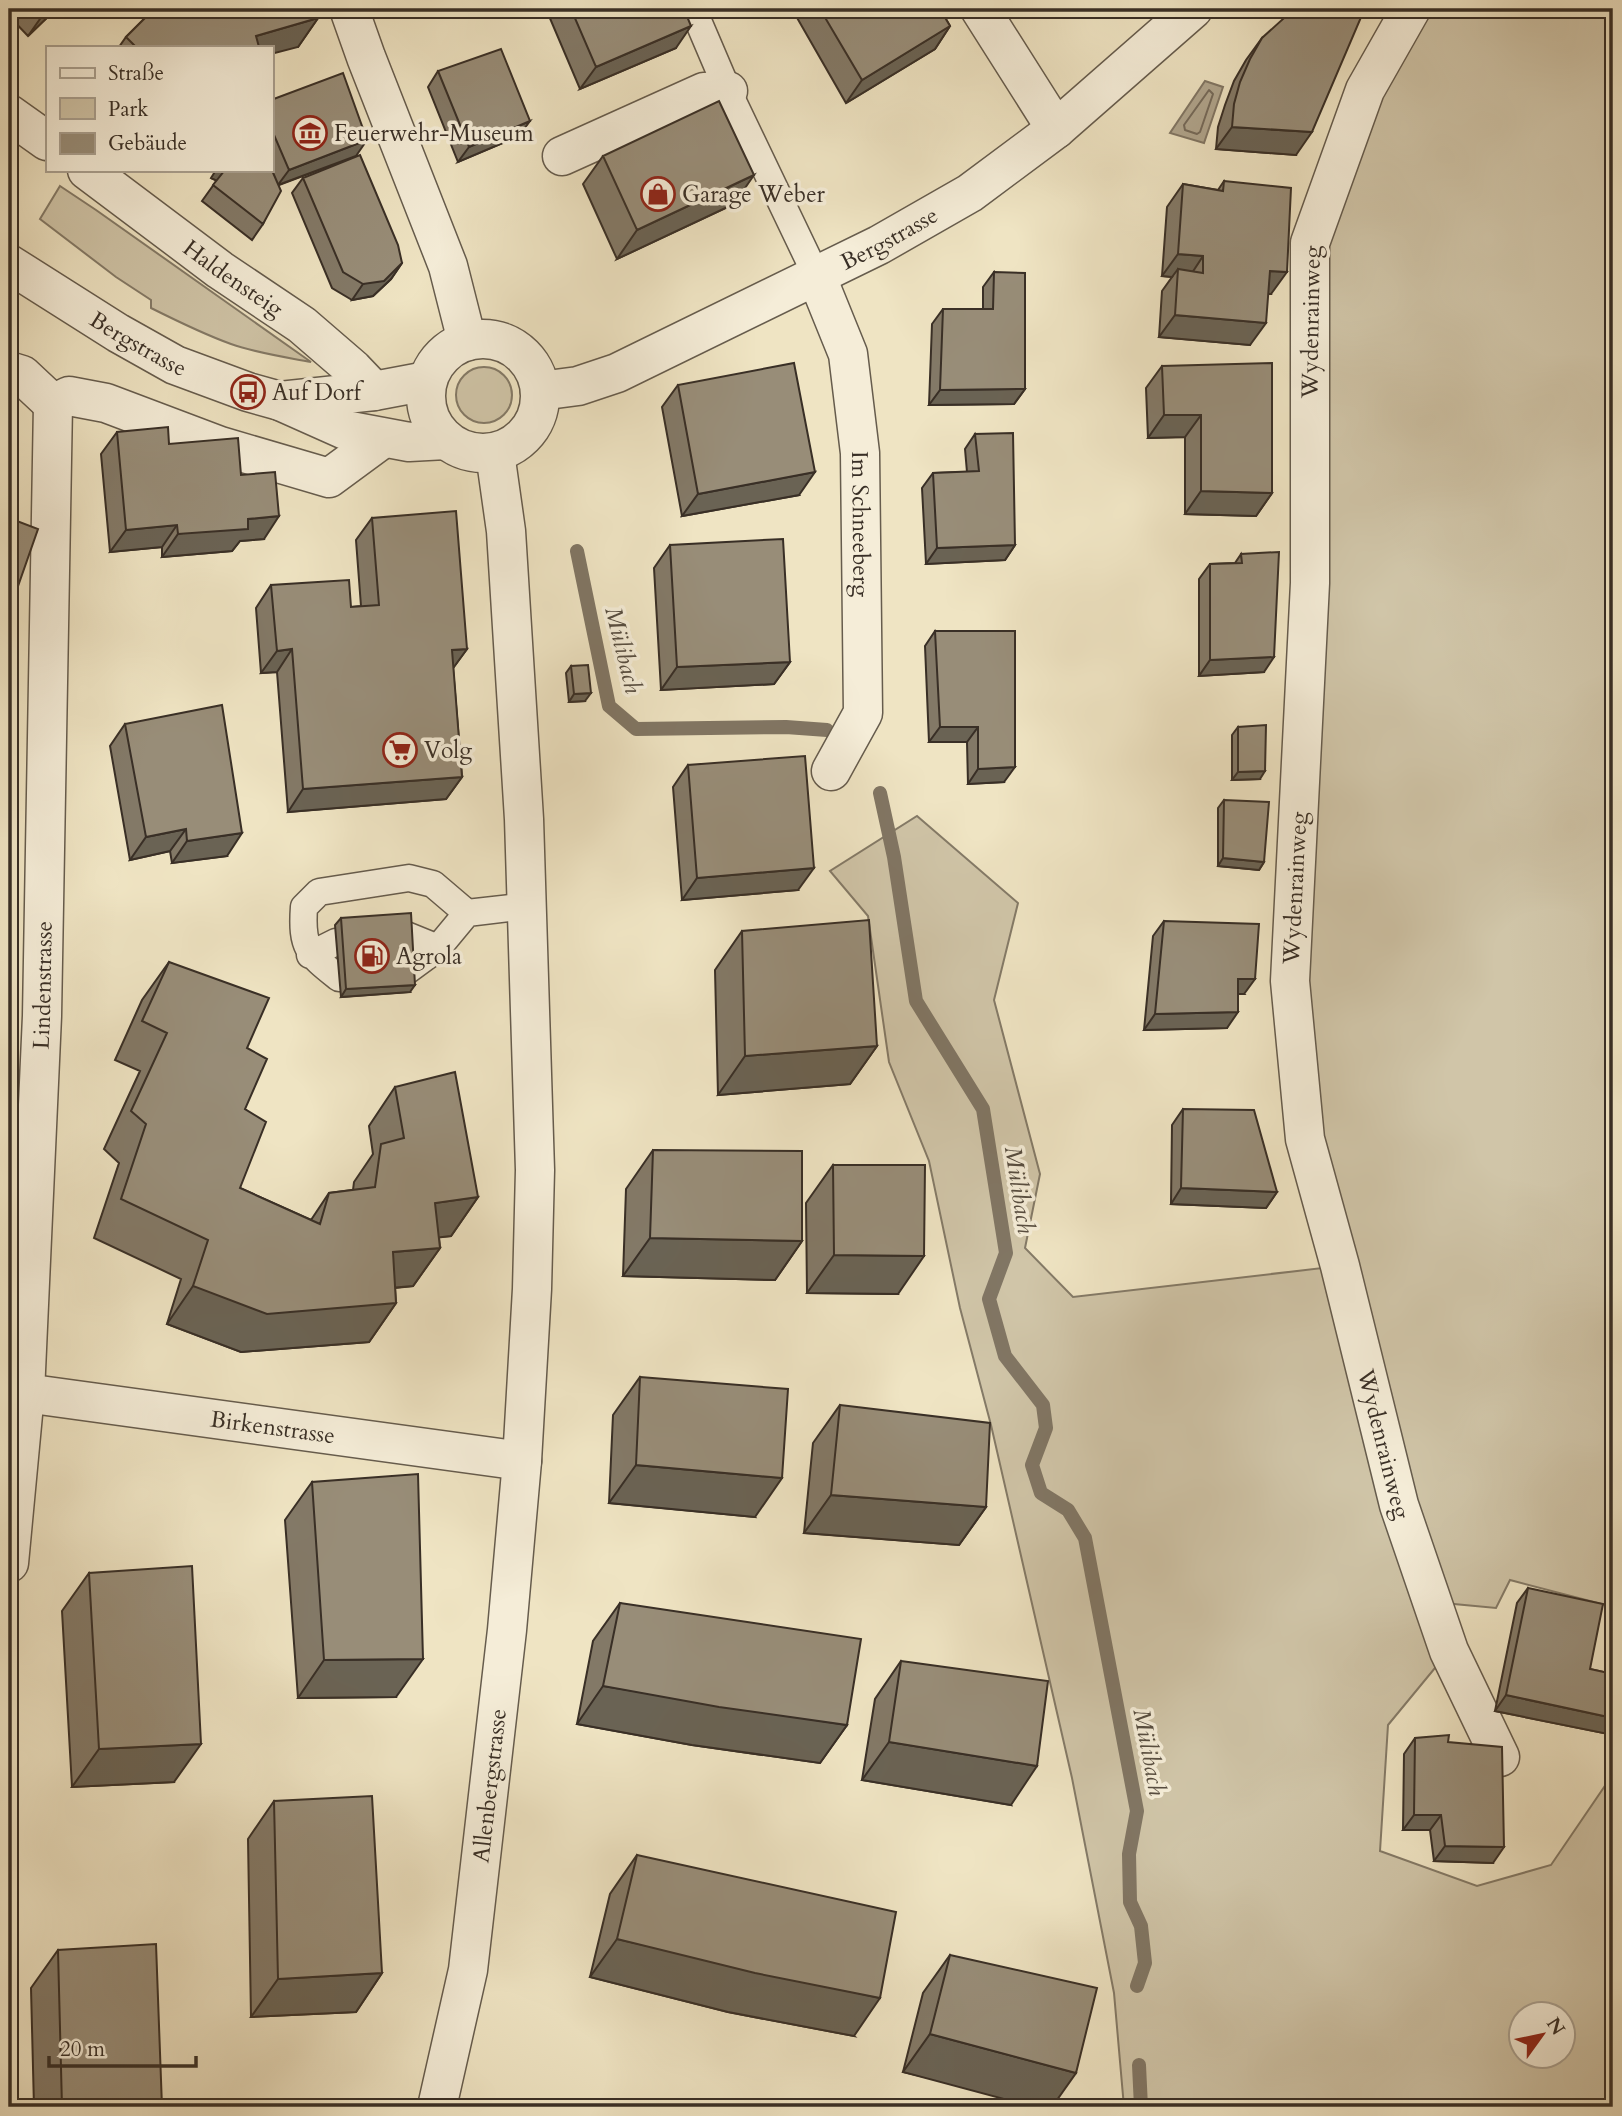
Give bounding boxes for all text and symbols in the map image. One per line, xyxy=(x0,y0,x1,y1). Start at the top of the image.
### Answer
legend xyxy=(46,46,273,172)
text: Straße xyxy=(108,59,164,88)
text: Park xyxy=(108,95,149,124)
museum icon: Feuerwehr-Museum xyxy=(291,114,329,152)
place label: Feuerwehr-Museum xyxy=(334,118,534,149)
text: Gebäude xyxy=(108,129,187,158)
shop icon: Garage Weber xyxy=(639,175,677,213)
place label: Garage Weber xyxy=(682,179,826,210)
street label: Bergstrasse xyxy=(835,199,943,277)
street label: Haldensteig xyxy=(177,232,290,324)
street label: Wydenrainweg xyxy=(1294,245,1328,400)
street label: Bergstrasse xyxy=(84,304,191,383)
bus stop icon: Auf Dorf xyxy=(229,373,267,411)
place label: Auf Dorf xyxy=(272,377,365,408)
street label: Im Schneeberg xyxy=(844,451,877,597)
water label: Mülibach xyxy=(596,603,650,697)
supermarket icon: Volg xyxy=(381,731,419,769)
place label: Volg xyxy=(424,735,472,766)
street label: Wydenrainweg xyxy=(1275,811,1314,966)
street label: Lindenstrasse xyxy=(25,921,59,1050)
fuel station icon: Agrola xyxy=(353,937,391,975)
place label: Agrola xyxy=(396,941,462,972)
water label: Mülibach xyxy=(996,1144,1042,1237)
street label: Wydenrainweg xyxy=(1350,1365,1418,1523)
street label: Birkenstrasse xyxy=(208,1403,337,1451)
water label: Mülibach xyxy=(1124,1706,1174,1799)
street label: Allenbergstrasse xyxy=(465,1707,513,1864)
north arrow xyxy=(1506,2000,1576,2070)
text: N xyxy=(1540,2012,1571,2041)
scale bar xyxy=(49,2025,196,2069)
text: 20 m xyxy=(60,2035,105,2064)

